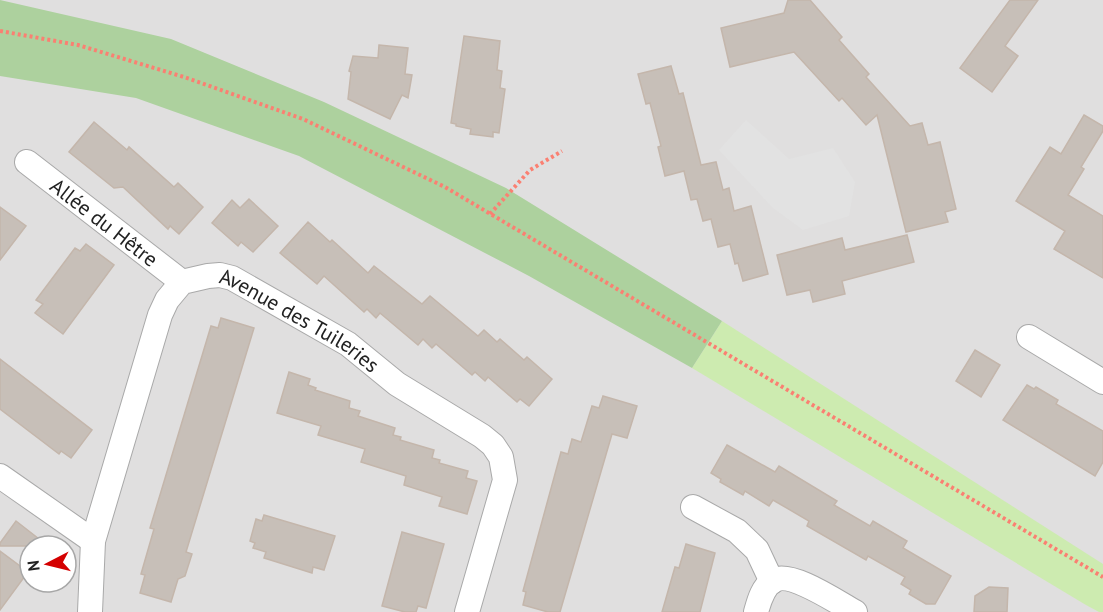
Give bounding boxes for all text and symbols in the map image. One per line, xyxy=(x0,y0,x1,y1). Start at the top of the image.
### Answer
street label: Allée du Hêtre xyxy=(45,172,164,272)
street label: Avenue des Tuileries xyxy=(217,262,385,378)
north arrow xyxy=(18,534,78,594)
text: N xyxy=(23,559,44,572)

